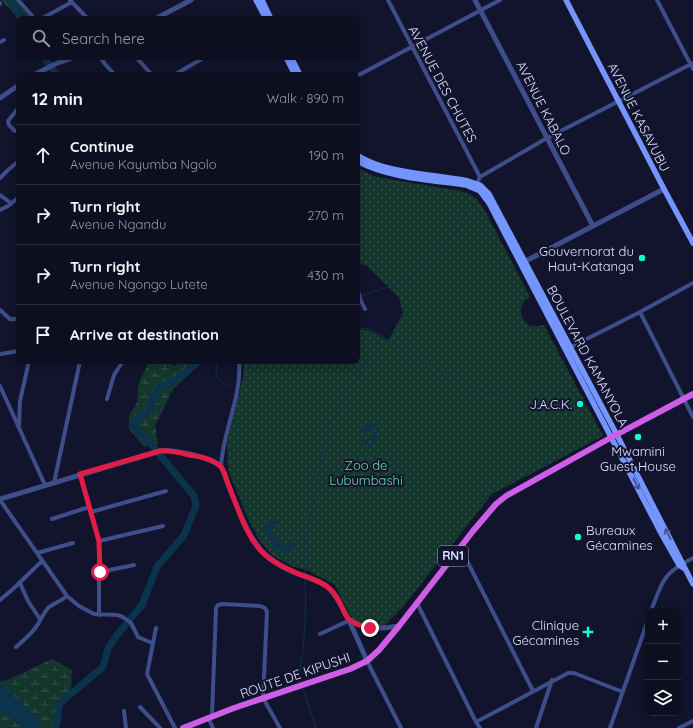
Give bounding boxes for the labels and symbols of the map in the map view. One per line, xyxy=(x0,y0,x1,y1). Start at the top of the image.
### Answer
street label: AVENUE DES CHUTES xyxy=(405,23,481,145)
street label: AVENUE KABALO xyxy=(513,58,575,158)
street label: AVENUE KASAVUBU xyxy=(605,60,673,174)
place label: Gouvernorat du Haut-Katanga xyxy=(539,243,634,274)
marker: Gouvernorat du Haut-Katanga xyxy=(637,253,647,263)
street label: BOULEVARD KAMANYOLA xyxy=(544,282,632,430)
place label: J.A.C.K. xyxy=(529,396,572,412)
marker: J.A.C.K. xyxy=(575,399,585,409)
marker: Mwamini Guest House xyxy=(633,432,643,442)
place label: Mwamini Guest House xyxy=(600,443,676,474)
park label: Zoo de Lubumbashi xyxy=(329,457,403,488)
one-way arrow xyxy=(632,478,640,490)
place label: Bureaux Gécamines xyxy=(586,522,653,553)
one-way arrow xyxy=(664,528,671,540)
marker: Bureaux Gécamines xyxy=(573,532,583,542)
road number: RN1 xyxy=(438,546,468,566)
route start xyxy=(91,563,109,581)
place label: Clinique Gécamines xyxy=(512,617,579,648)
route end xyxy=(361,619,379,637)
marker: Clinique Gécamines xyxy=(582,626,594,638)
street label: ROUTE DE KIPUSHI xyxy=(238,649,352,701)

